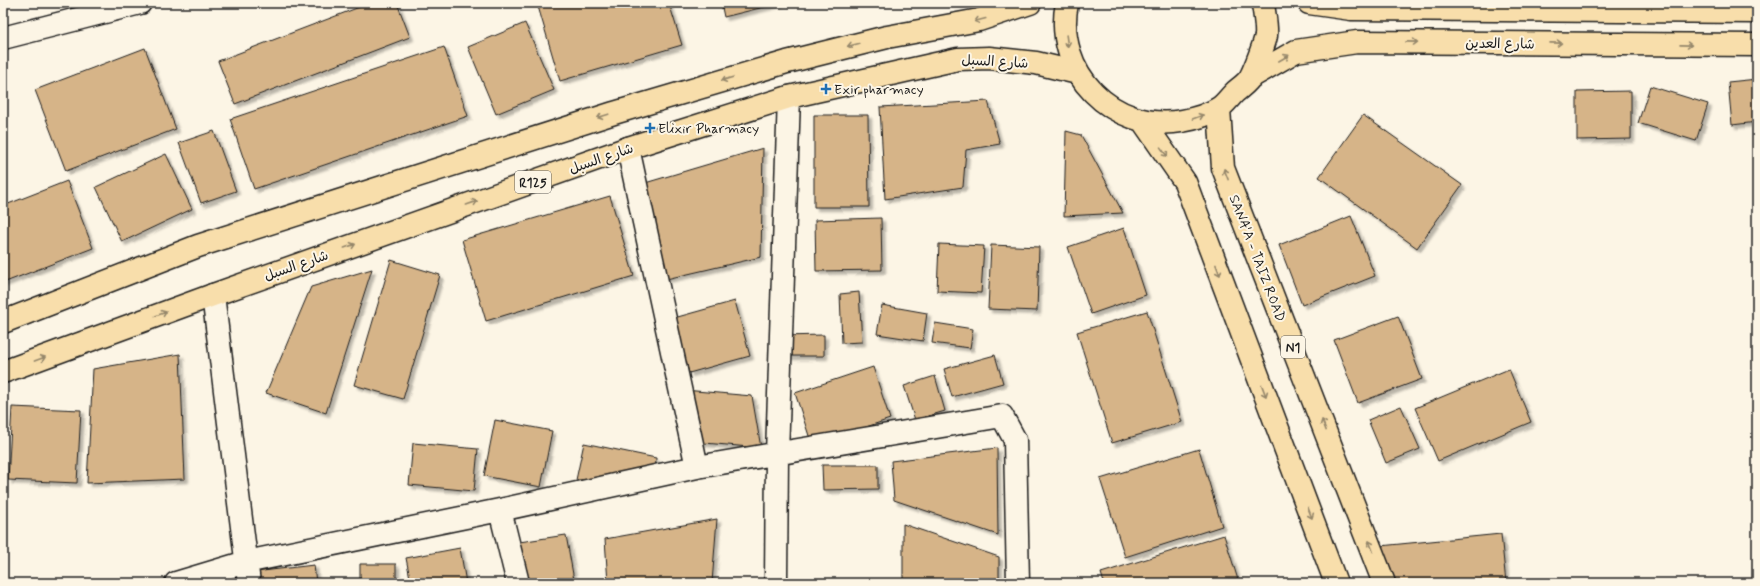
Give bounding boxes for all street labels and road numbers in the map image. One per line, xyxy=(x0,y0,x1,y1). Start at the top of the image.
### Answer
street label: شارع العدين xyxy=(1465,34,1535,54)
street label: شارع السبل xyxy=(961,51,1029,73)
street label: شارع السبل xyxy=(567,140,636,178)
road number: R125 xyxy=(515,171,551,193)
street label: SANA'A - TAIZ ROAD xyxy=(1225,192,1290,324)
street label: شارع السبل xyxy=(262,247,331,285)
road number: N1 xyxy=(1281,336,1305,358)

